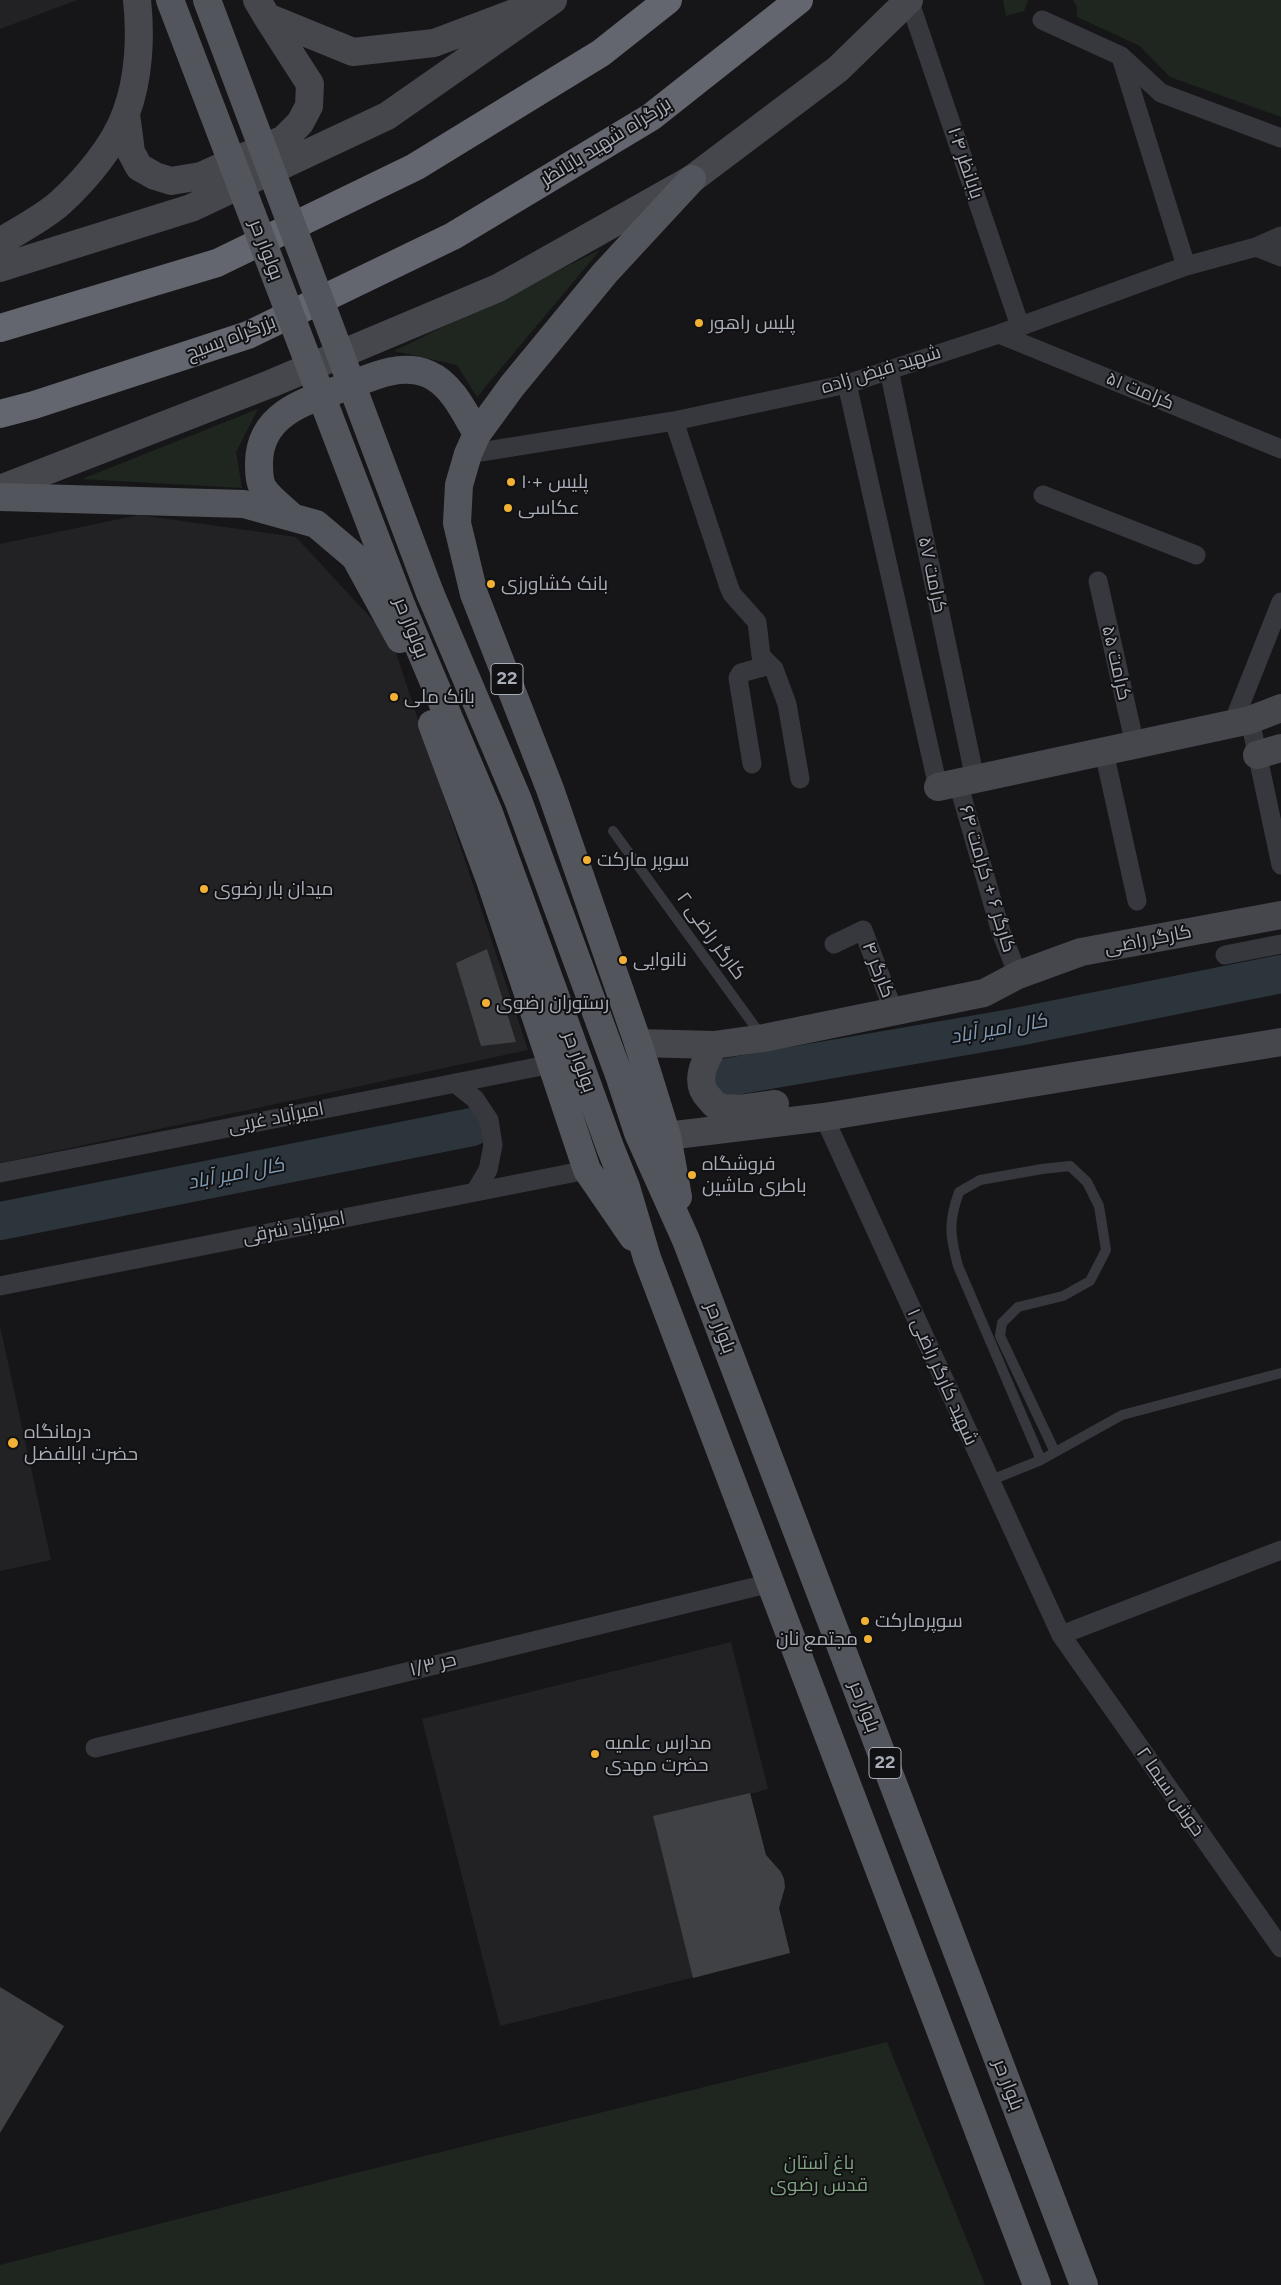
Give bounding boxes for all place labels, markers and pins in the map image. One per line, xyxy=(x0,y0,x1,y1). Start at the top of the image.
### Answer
place label: پلیس راهور xyxy=(709,312,795,334)
marker: پلیس راهور xyxy=(693,317,705,329)
place label: پلیس +۱۰ xyxy=(521,471,588,493)
marker: پلیس +۱۰ xyxy=(505,476,517,488)
place label: عکاسی xyxy=(518,497,580,519)
marker: عکاسی xyxy=(502,502,514,514)
place label: بانک کشاورزی xyxy=(501,573,608,595)
marker: بانک کشاورزی xyxy=(485,578,497,590)
place label: بانک ملی xyxy=(404,686,475,708)
marker: بانک ملی xyxy=(388,691,400,703)
place label: سوپر مارکت xyxy=(597,849,689,871)
marker: سوپر مارکت xyxy=(581,854,593,866)
place label: میدان بار رضوی xyxy=(214,878,333,900)
marker: میدان بار رضوی xyxy=(198,883,210,895)
place label: نانوایی xyxy=(633,949,687,971)
marker: نانوایی xyxy=(617,954,629,966)
place label: رستوران رضوی xyxy=(496,992,609,1014)
marker: رستوران رضوی xyxy=(480,997,492,1009)
place label: فروشگاه باطری ماشین xyxy=(702,1153,807,1197)
marker: فروشگاه باطری ماشین xyxy=(686,1169,698,1181)
place label: درمانگاه حضرت ابالفضل xyxy=(24,1421,138,1465)
marker: درمانگاه حضرت ابالفضل xyxy=(6,1436,20,1450)
place label: سوپرمارکت xyxy=(875,1610,963,1632)
marker: سوپرمارکت xyxy=(859,1615,871,1627)
place label: مجتمع نان xyxy=(776,1628,858,1650)
marker: مجتمع نان xyxy=(862,1633,874,1645)
place label: مدارس علمیه حضرت مهدی xyxy=(605,1732,712,1776)
marker: مدارس علمیه حضرت مهدی xyxy=(589,1748,601,1760)

